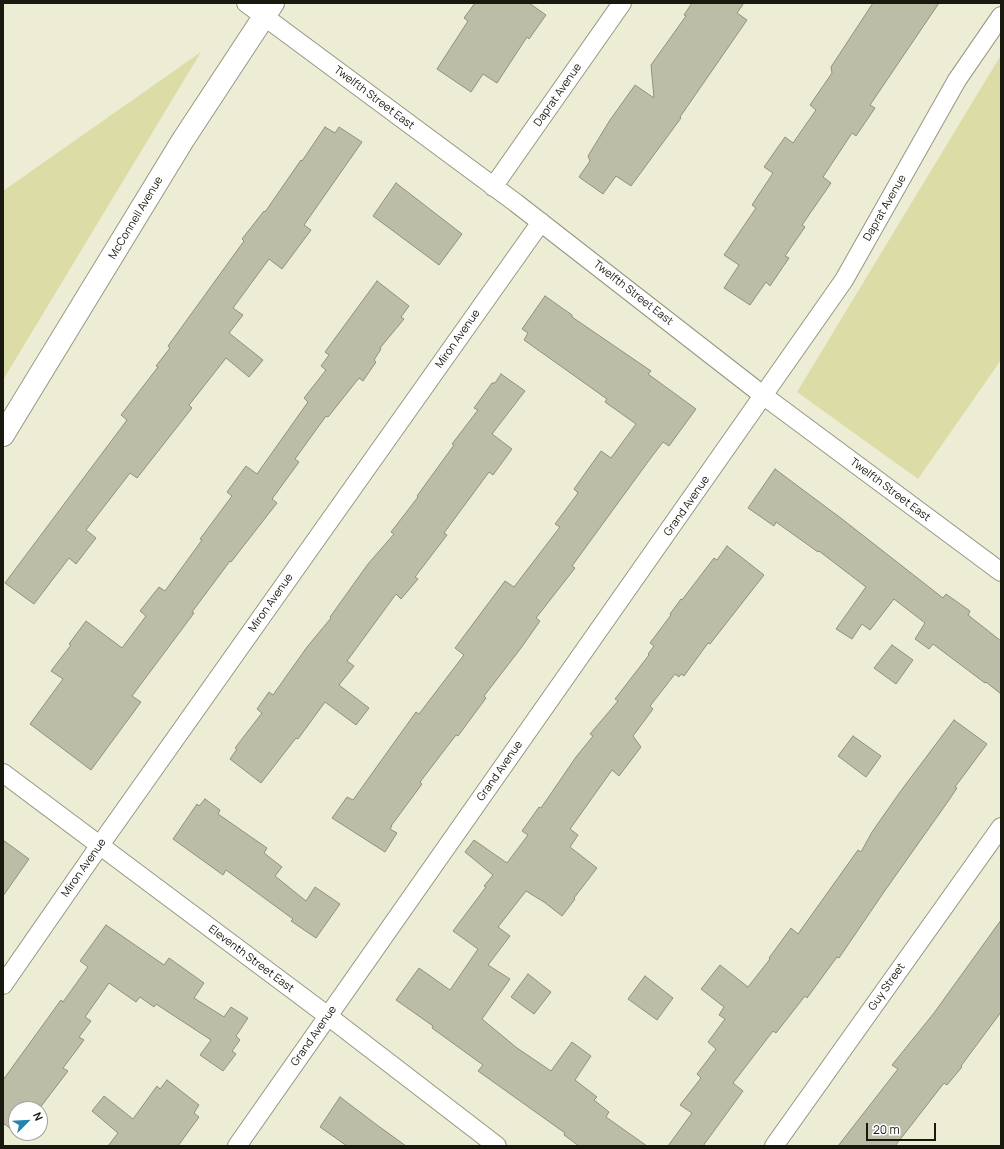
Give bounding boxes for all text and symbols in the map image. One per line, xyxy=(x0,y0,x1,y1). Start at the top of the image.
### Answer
street label: Daprat Avenue xyxy=(531,61,585,129)
street label: Twelfth Street East xyxy=(331,63,417,133)
street label: Daprat Avenue xyxy=(861,173,909,243)
street label: McConnell Avenue xyxy=(106,174,166,262)
street label: Twelfth Street East xyxy=(591,258,675,328)
street label: Miron Avenue xyxy=(433,307,483,371)
street label: Twelfth Street East xyxy=(847,455,933,525)
street label: Grand Avenue xyxy=(661,473,713,539)
street label: Miron Avenue xyxy=(246,571,296,635)
street label: Grand Avenue xyxy=(474,738,526,804)
street label: Miron Avenue xyxy=(59,836,109,900)
street label: Eleventh Street East xyxy=(206,923,296,995)
street label: Guy Street xyxy=(866,961,908,1013)
street label: Grand Avenue xyxy=(288,1003,340,1069)
north arrow xyxy=(8,1101,48,1141)
text: N xyxy=(30,1110,47,1123)
scale bar xyxy=(868,1115,938,1141)
text: 20 m xyxy=(873,1121,900,1138)

